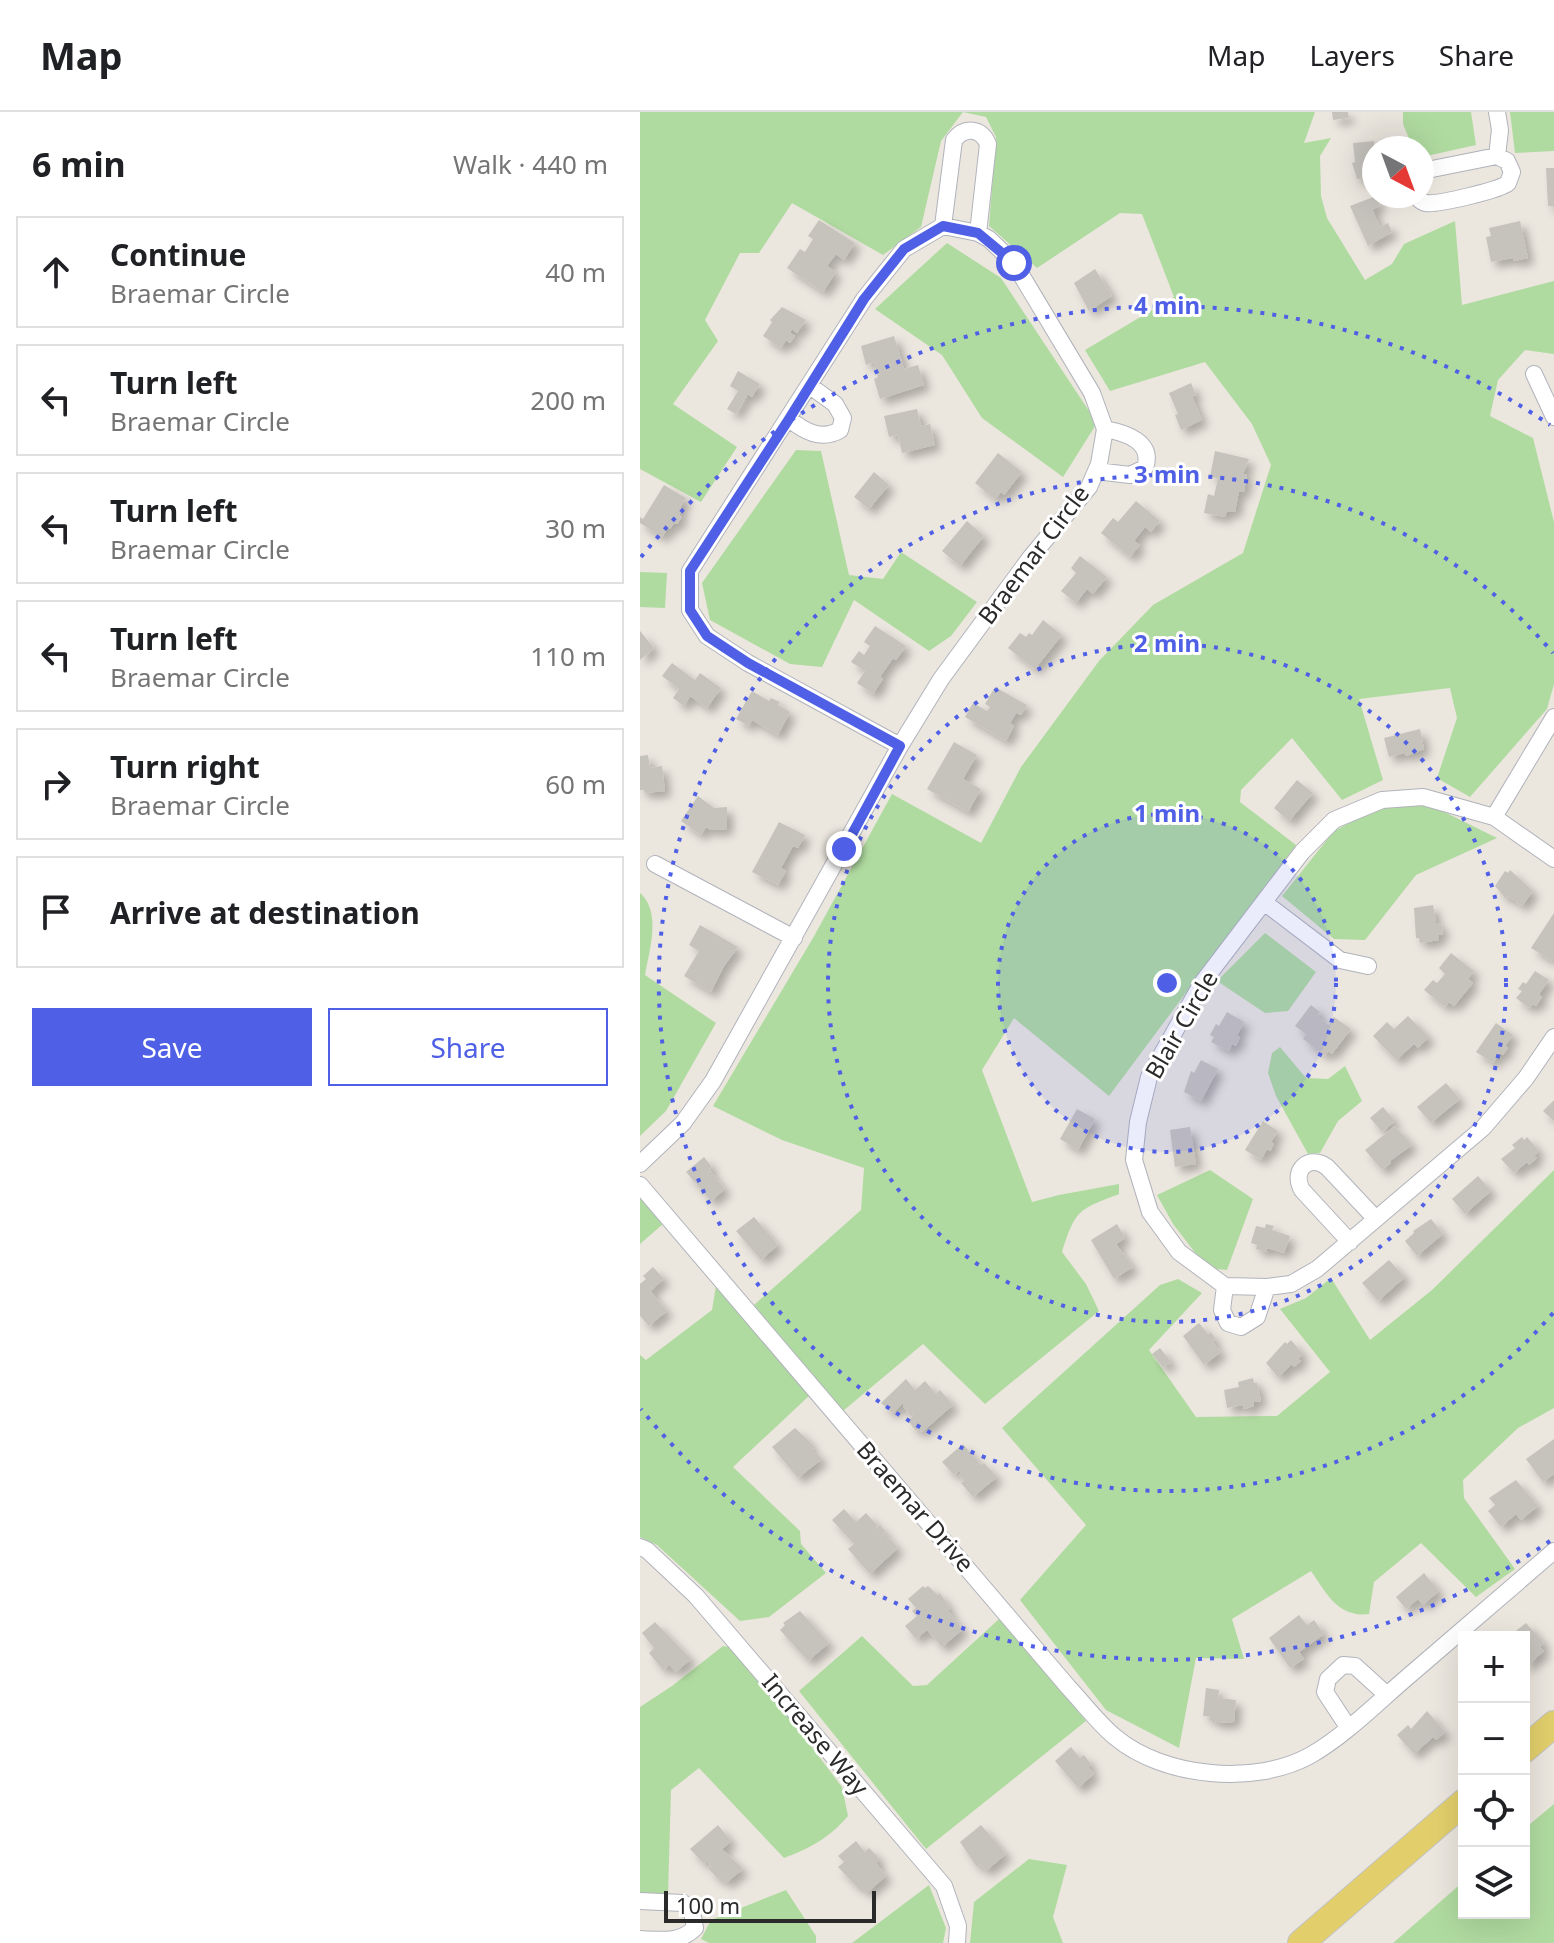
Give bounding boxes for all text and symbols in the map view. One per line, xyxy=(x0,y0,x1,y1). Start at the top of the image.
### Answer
text: Map xyxy=(40,29,123,81)
text: Map xyxy=(1207,36,1265,74)
text: Layers xyxy=(1309,36,1395,74)
text: Share xyxy=(1439,36,1514,74)
north arrow xyxy=(1362,136,1434,208)
text: 6 min xyxy=(32,141,126,187)
text: Walk · 440 m xyxy=(453,146,608,182)
text: Continue xyxy=(110,234,246,275)
route start xyxy=(996,245,1032,281)
icon: ahead xyxy=(34,250,78,294)
text: 40 m xyxy=(545,254,606,290)
text: Braemar Circle xyxy=(110,275,290,311)
text: 4 min xyxy=(1134,288,1200,321)
text: Turn left xyxy=(110,362,238,403)
icon: left xyxy=(34,378,78,422)
text: 200 m xyxy=(530,382,606,418)
text: Braemar Circle xyxy=(110,403,290,439)
text: 3 min xyxy=(1134,457,1200,490)
street label: Braemar Circle xyxy=(970,478,1096,630)
text: Turn left xyxy=(110,490,238,531)
icon: left xyxy=(34,506,78,550)
text: 30 m xyxy=(545,510,606,546)
text: Braemar Circle xyxy=(110,531,290,567)
text: Turn left xyxy=(110,618,238,659)
text: 2 min xyxy=(1134,626,1200,659)
icon: left xyxy=(34,634,78,678)
text: 110 m xyxy=(530,638,606,674)
text: Braemar Circle xyxy=(110,659,290,695)
text: Turn right xyxy=(110,746,260,787)
icon: right xyxy=(34,762,78,806)
text: 60 m xyxy=(545,766,606,802)
text: Braemar Circle xyxy=(110,787,290,823)
text: 1 min xyxy=(1134,796,1200,829)
route end xyxy=(826,831,862,867)
icon: arrive xyxy=(34,890,78,934)
text: Arrive at destination xyxy=(110,892,420,933)
street label: Blair Circle xyxy=(1137,964,1225,1084)
centre of rings xyxy=(1153,969,1181,997)
button: Save xyxy=(32,1008,312,1086)
button: Share xyxy=(328,1008,608,1086)
street label: Braemar Drive xyxy=(850,1434,982,1579)
map controls xyxy=(1458,1631,1530,1919)
button: + xyxy=(1458,1631,1530,1703)
street label: Increase Way xyxy=(755,1666,877,1803)
button: − xyxy=(1458,1703,1530,1775)
button: locate xyxy=(1458,1775,1530,1847)
button: layers xyxy=(1458,1847,1530,1919)
scale bar xyxy=(664,1887,876,1923)
text: 100 m xyxy=(676,1890,740,1920)

